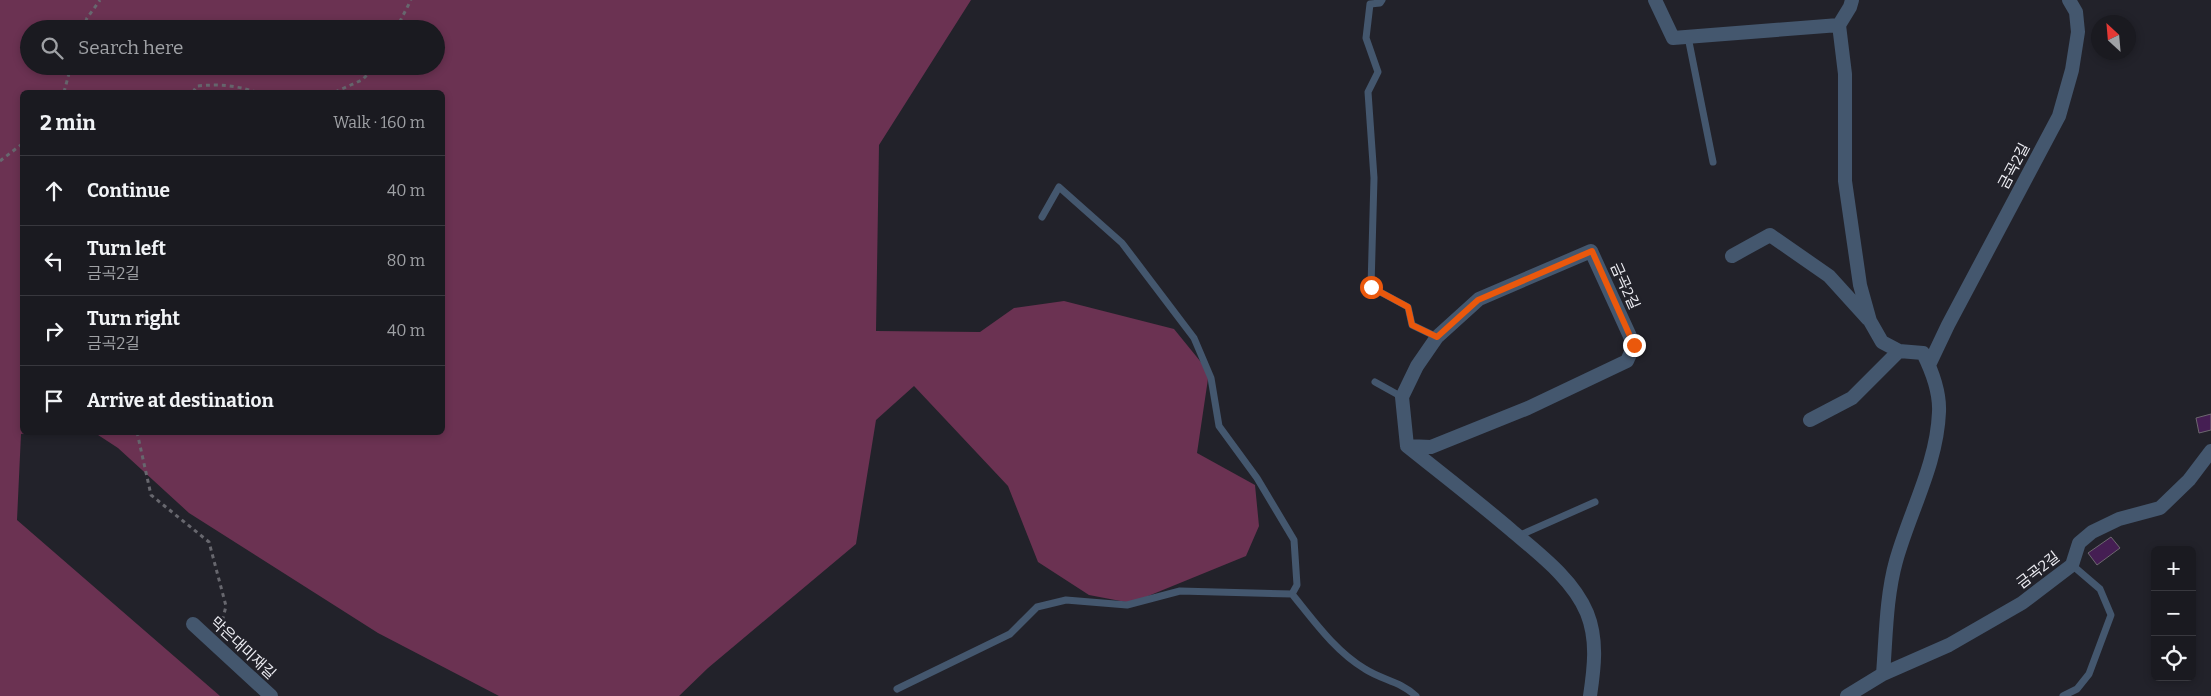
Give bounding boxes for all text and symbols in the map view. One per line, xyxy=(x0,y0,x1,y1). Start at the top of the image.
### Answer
north arrow xyxy=(2091,15,2136,60)
search box xyxy=(20,20,445,75)
icon: search xyxy=(38,34,66,62)
text: Search here xyxy=(78,36,183,59)
text: 2 min xyxy=(40,110,96,136)
text: Walk · 160 m xyxy=(333,113,425,132)
street label: 금곡2길 xyxy=(1994,140,2034,192)
icon: ahead xyxy=(40,177,68,205)
text: Continue xyxy=(87,179,170,202)
text: 40 m xyxy=(387,181,425,200)
text: Turn left xyxy=(87,237,166,260)
icon: left xyxy=(40,247,68,275)
text: 80 m xyxy=(387,251,425,270)
street label: 금곡2길 xyxy=(1607,260,1643,312)
text: 금곡2길 xyxy=(87,264,140,283)
route start xyxy=(1360,276,1383,299)
text: Turn right xyxy=(87,307,180,330)
icon: right xyxy=(40,317,68,345)
text: 40 m xyxy=(387,321,425,340)
text: 금곡2길 xyxy=(87,334,140,353)
route end xyxy=(1623,334,1646,357)
icon: arrive xyxy=(40,387,68,415)
text: Arrive at destination xyxy=(87,389,274,412)
map controls xyxy=(2151,546,2196,681)
button: + xyxy=(2151,546,2196,591)
street label: 금곡2길 xyxy=(2013,548,2063,592)
button: − xyxy=(2151,591,2196,636)
street label: 막은대미재길 xyxy=(207,613,279,683)
button: locate xyxy=(2151,636,2196,681)

